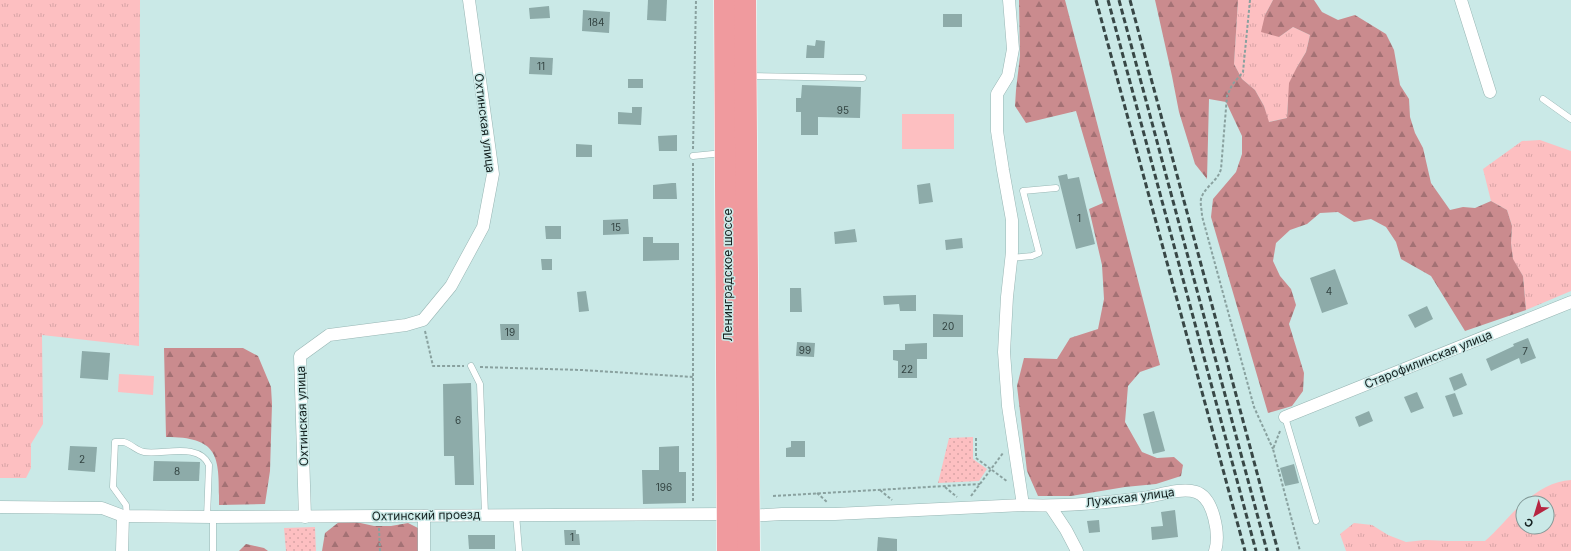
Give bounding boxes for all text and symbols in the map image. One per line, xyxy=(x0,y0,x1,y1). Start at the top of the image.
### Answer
house number: 184 xyxy=(588,16,604,28)
house number: 11 xyxy=(537,60,545,72)
street label: Охтинская улица xyxy=(471,72,499,174)
house number: 95 xyxy=(837,104,849,116)
street label: Ленинградское шоссе xyxy=(720,209,735,341)
house number: 1 xyxy=(1077,212,1081,224)
house number: 15 xyxy=(611,221,621,233)
house number: 4 xyxy=(1326,285,1332,297)
house number: 20 xyxy=(942,320,954,332)
house number: 19 xyxy=(505,326,515,338)
street label: Старофилинская улица xyxy=(1362,327,1494,391)
house number: 99 xyxy=(799,344,811,356)
house number: 7 xyxy=(1522,345,1528,357)
house number: 22 xyxy=(901,363,913,375)
street label: Охтинская улица xyxy=(293,366,311,466)
house number: 6 xyxy=(455,414,461,426)
house number: 2 xyxy=(79,453,85,465)
house number: 8 xyxy=(174,465,180,477)
house number: 196 xyxy=(656,481,672,493)
street label: Лужская улица xyxy=(1085,484,1175,510)
north arrow xyxy=(1515,495,1555,535)
street label: Охтинский проезд xyxy=(371,507,481,523)
text: С xyxy=(1521,515,1536,531)
house number: 1 xyxy=(570,531,574,543)

